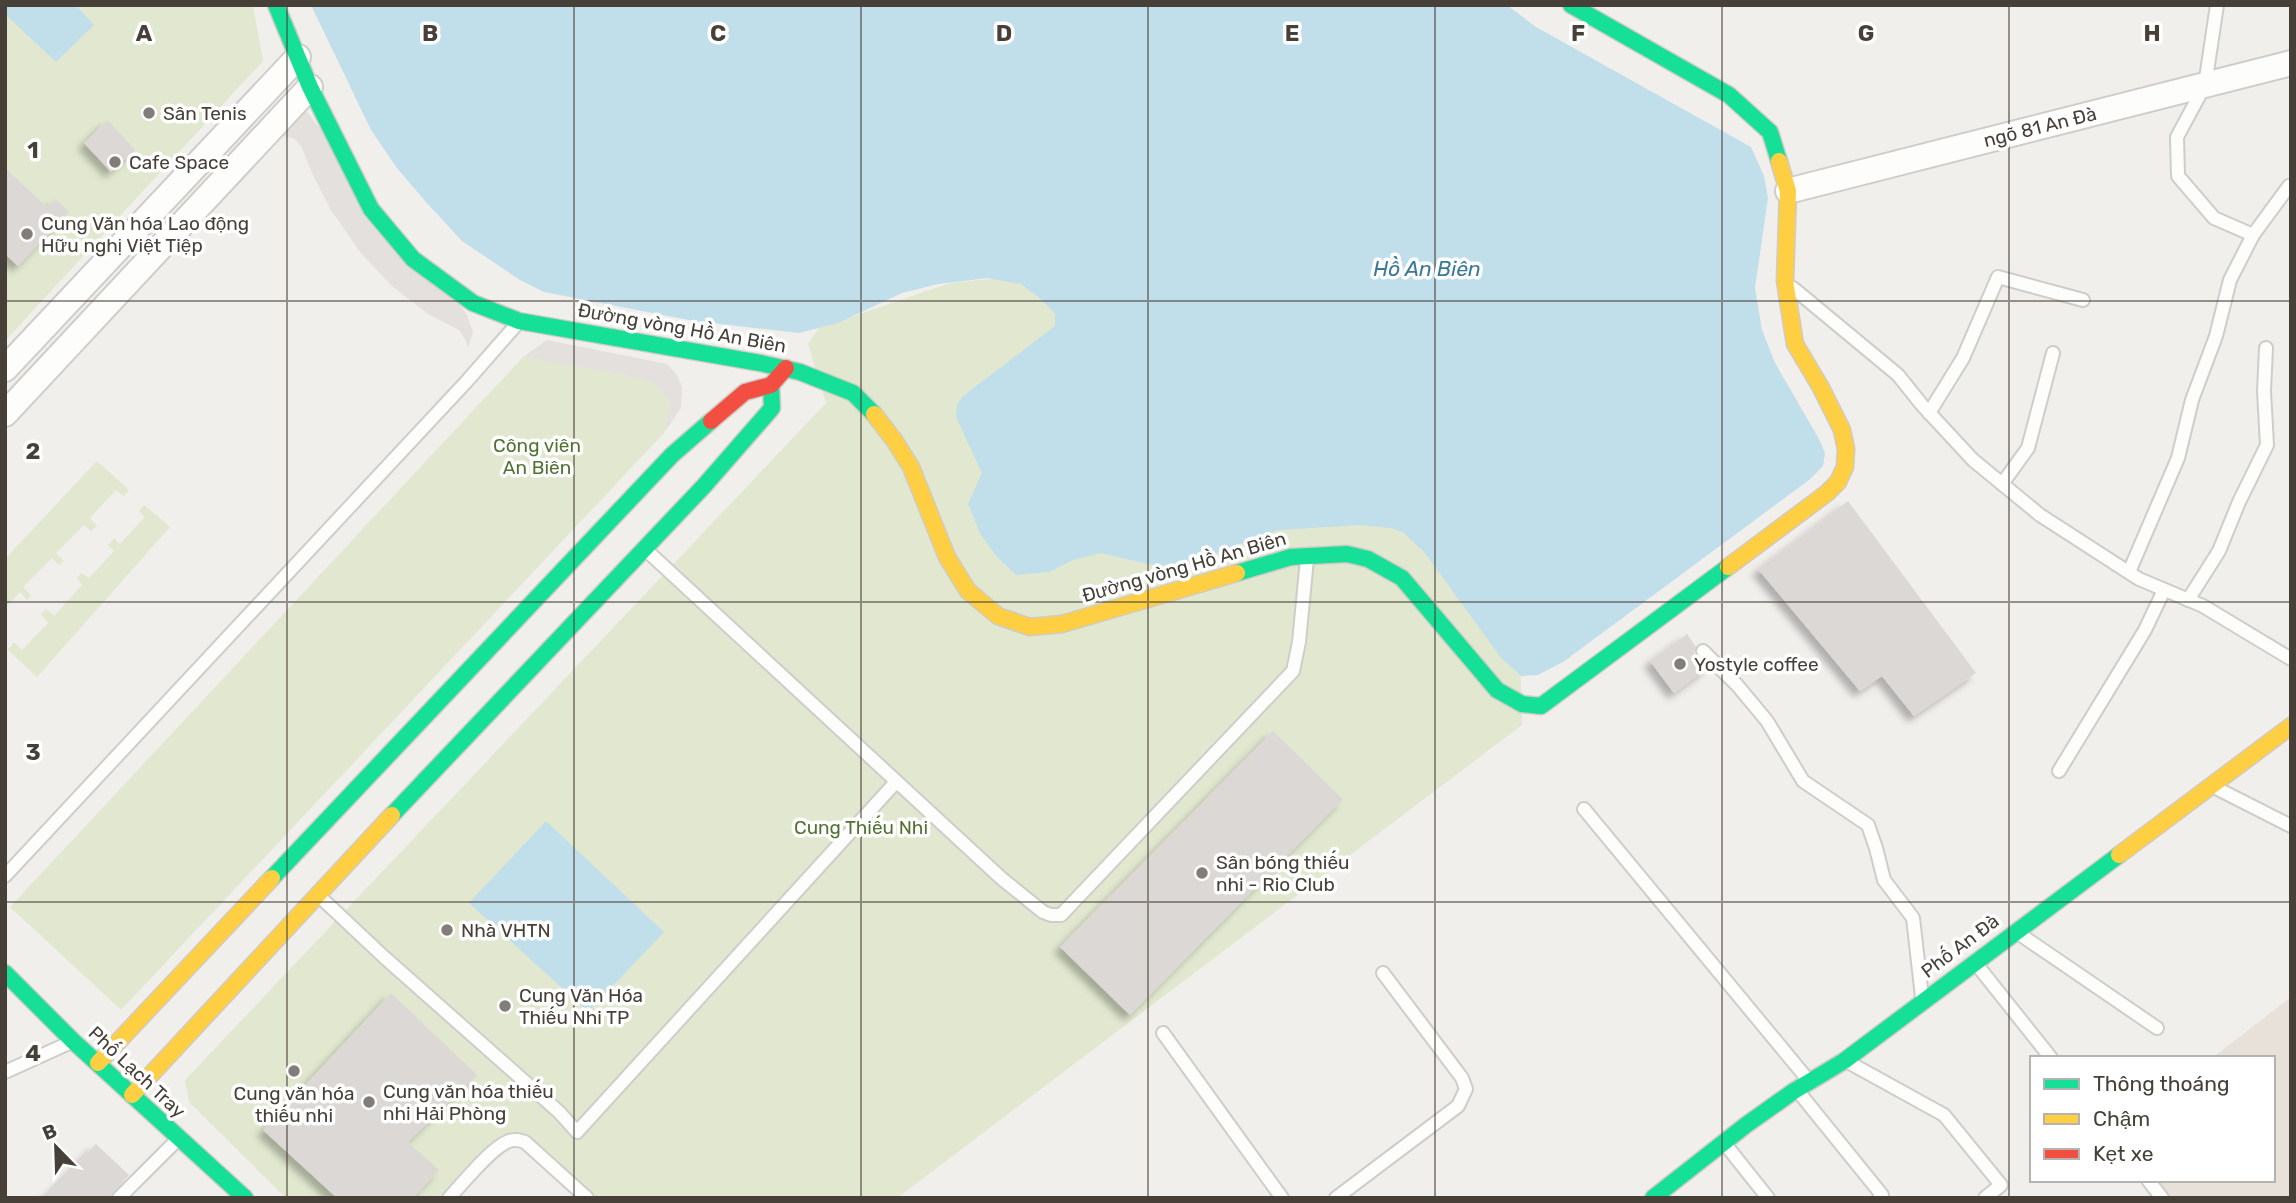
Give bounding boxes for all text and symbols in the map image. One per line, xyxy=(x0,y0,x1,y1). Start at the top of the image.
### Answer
text: A xyxy=(136,19,153,47)
text: B xyxy=(422,19,438,47)
text: C xyxy=(710,19,726,47)
text: D xyxy=(996,19,1012,47)
text: E xyxy=(1285,19,1299,47)
text: F xyxy=(1571,19,1585,47)
text: G xyxy=(1858,19,1874,47)
text: H xyxy=(2143,19,2161,47)
place label: Sân Tenis xyxy=(163,102,247,125)
street label: ngõ 81 An Đà xyxy=(1981,102,2099,152)
marker: Sân Tenis xyxy=(141,105,157,121)
text: 1 xyxy=(27,136,39,164)
place label: Cafe Space xyxy=(129,151,229,174)
marker: Cafe Space xyxy=(107,154,123,170)
place label: Cung Văn hóa Lao động Hữu nghị Việt Tiệp xyxy=(41,212,249,257)
marker: Cung Văn hóa Lao động Hữu nghị Việt Tiệp xyxy=(19,226,35,242)
water label: Hồ An Biên xyxy=(1373,256,1481,281)
street label: Đường vòng Hồ An Biên xyxy=(576,298,788,358)
park label: Công viên An Biên xyxy=(493,434,581,479)
text: 2 xyxy=(26,437,40,465)
street label: Đường vòng Hồ An Biên xyxy=(1079,527,1289,607)
place label: Yostyle coffee xyxy=(1694,653,1819,676)
marker: Yostyle coffee xyxy=(1672,656,1688,672)
text: 3 xyxy=(25,738,41,766)
park label: Cung Thiếu Nhi xyxy=(794,815,928,839)
place label: Sân bóng thiếu nhi - Rio Club xyxy=(1216,850,1349,896)
marker: Sân bóng thiếu nhi - Rio Club xyxy=(1194,865,1210,881)
street label: Phố An Đà xyxy=(1917,909,2003,983)
place label: Nhà VHTN xyxy=(461,919,551,942)
marker: Nhà VHTN xyxy=(439,922,455,938)
place label: Cung Văn Hóa Thiếu Nhi TP xyxy=(519,984,643,1029)
marker: Cung Văn Hóa Thiếu Nhi TP xyxy=(497,998,513,1014)
street label: Phố Lạch Tray xyxy=(84,1021,190,1123)
text: 4 xyxy=(25,1039,41,1067)
legend xyxy=(2030,1056,2275,1182)
marker: Cung văn hóa thiếu nhi xyxy=(286,1063,302,1079)
text: Thông thoáng xyxy=(2093,1071,2229,1096)
place label: Cung văn hóa thiếu nhi Hải Phòng xyxy=(383,1079,554,1125)
place label: Cung văn hóa thiếu nhi xyxy=(234,1082,354,1127)
marker: Cung văn hóa thiếu nhi Hải Phòng xyxy=(361,1094,377,1110)
text: Chậm xyxy=(2093,1106,2150,1131)
north arrow xyxy=(21,1112,91,1182)
text: B xyxy=(39,1119,60,1145)
text: Kẹt xe xyxy=(2093,1141,2153,1166)

